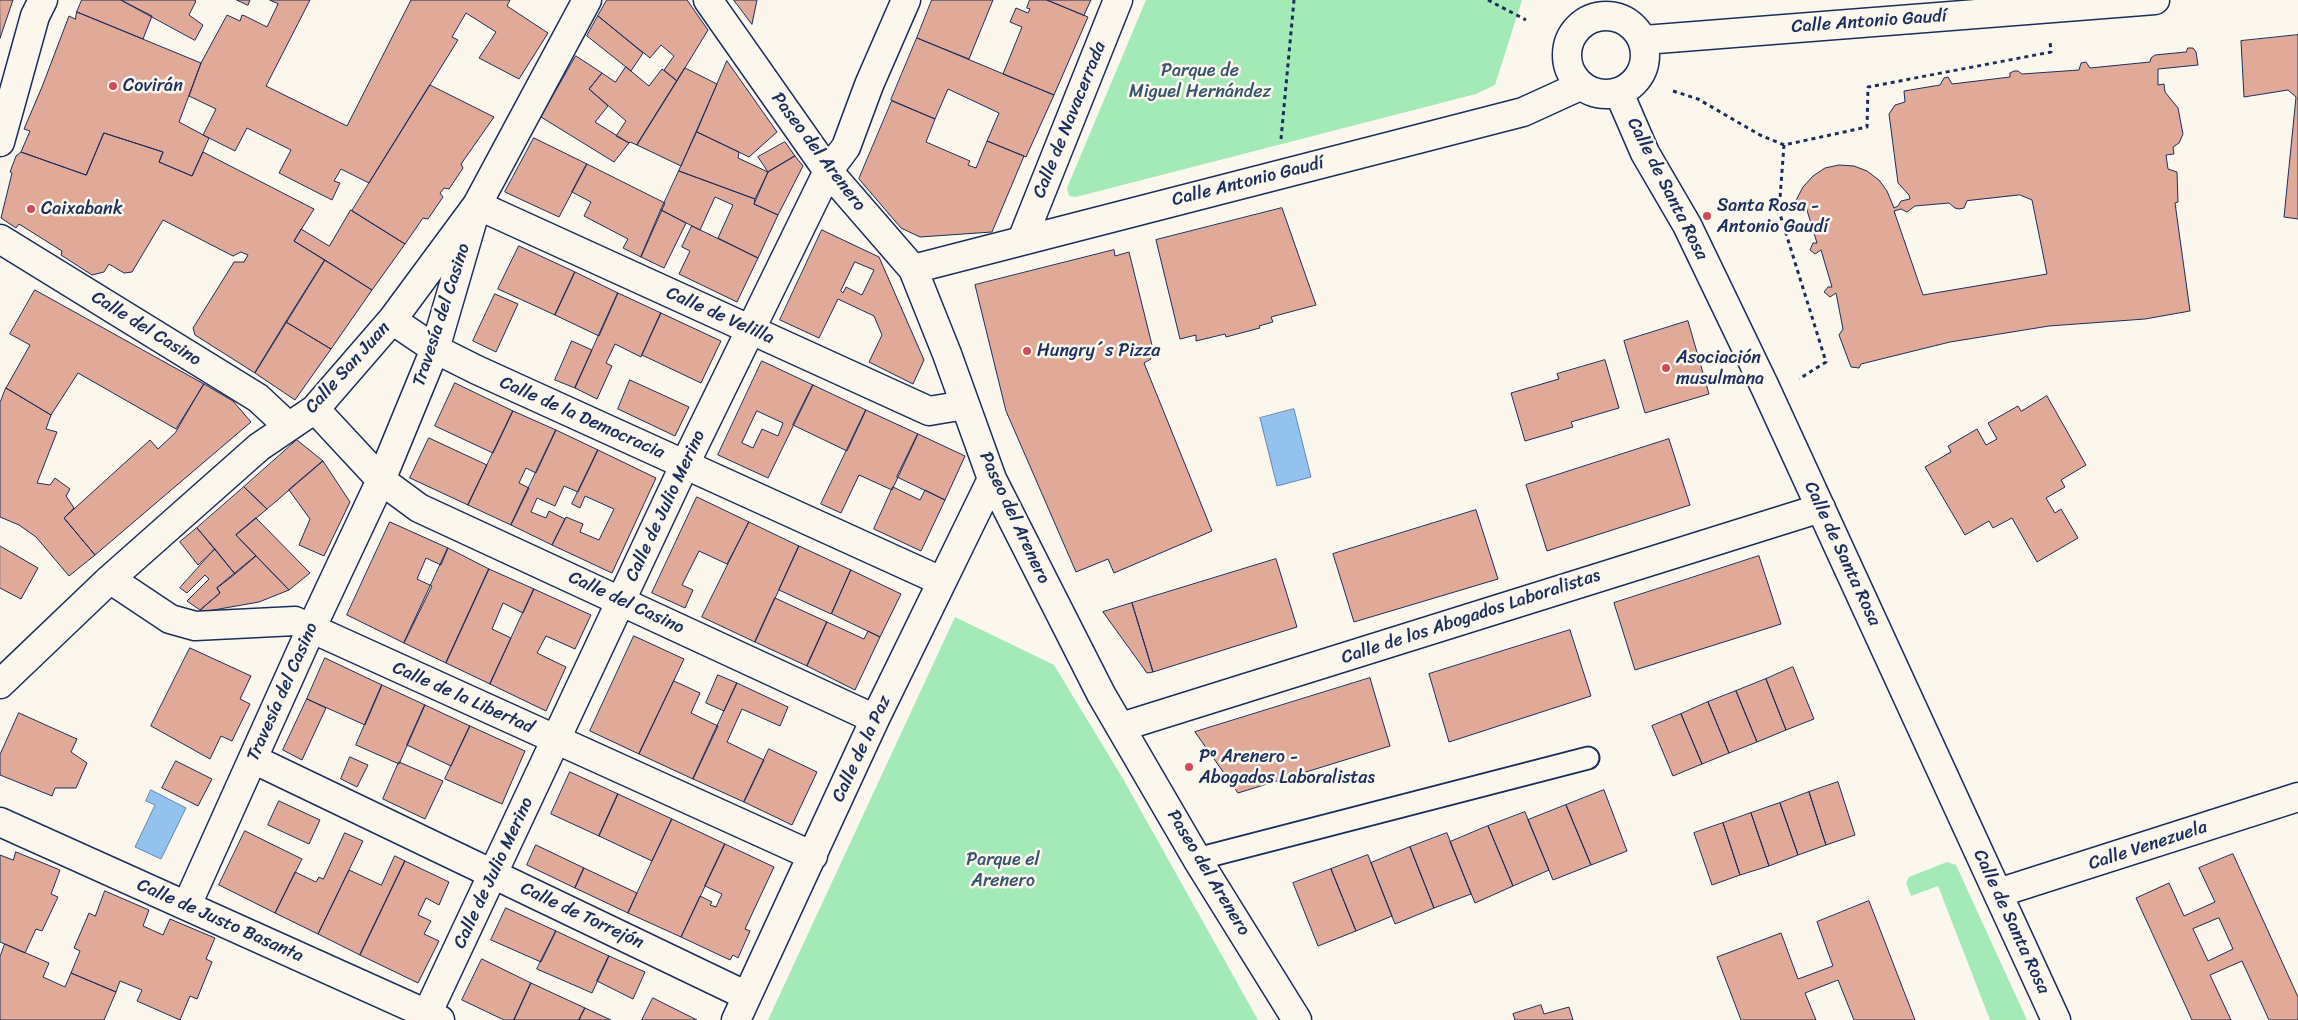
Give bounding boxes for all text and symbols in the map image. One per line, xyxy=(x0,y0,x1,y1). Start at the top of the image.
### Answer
street label: Calle Antonio Gaudí xyxy=(1791,6,1947,38)
street label: Calle de Navacerrada xyxy=(1029,39,1111,201)
park label: Parque de Miguel Hernández xyxy=(1129,60,1271,102)
place label: Covirán xyxy=(123,75,183,97)
marker: Covirán xyxy=(107,80,119,92)
street label: Paseo del Arenero xyxy=(766,88,870,216)
street label: Calle de Santa Rosa xyxy=(1622,114,1712,264)
street label: Calle Antonio Gaudí xyxy=(1170,153,1326,211)
place label: Santa Rosa - Antonio Gaudí xyxy=(1717,195,1828,238)
place label: Caixabank xyxy=(41,198,122,220)
marker: Caixabank xyxy=(25,203,37,215)
marker: Santa Rosa - Antonio Gaudí xyxy=(1701,210,1713,222)
street label: Travesía del Casino xyxy=(409,241,475,389)
street label: Calle de Velilla xyxy=(663,283,777,349)
street label: Calle del Casino xyxy=(87,287,205,371)
street label: Calle San Juan xyxy=(301,318,395,418)
place label: Hungry´s Pizza xyxy=(1037,340,1160,362)
marker: Hungry´s Pizza xyxy=(1021,345,1033,357)
place label: Asociación musulmana xyxy=(1676,347,1764,389)
marker: Asociación musulmana xyxy=(1660,362,1672,374)
street label: Calle de la Democracia xyxy=(496,372,668,464)
street label: Calle de Julio Merino xyxy=(621,427,711,585)
street label: Paseo del Arenero xyxy=(974,448,1054,588)
street label: Calle de Santa Rosa xyxy=(1799,478,1885,630)
street label: Calle de los Abogados Laboralistas xyxy=(1339,565,1603,669)
street label: Calle del Casino xyxy=(565,567,687,639)
street label: Travesía del Casino xyxy=(243,619,323,765)
street label: Calle de la Libertad xyxy=(389,657,537,739)
street label: Calle de la Paz xyxy=(828,692,896,806)
place label: Pº Arenero - Abogados Laboralistas xyxy=(1199,746,1375,789)
marker: Pº Arenero - Abogados Laboralistas xyxy=(1183,761,1195,773)
street label: Calle de Julio Merino xyxy=(449,794,539,952)
street label: Paseo del Arenero xyxy=(1162,806,1254,940)
street label: Calle Venezuela xyxy=(2086,817,2210,875)
street label: Calle de Santa Rosa xyxy=(1968,846,2054,998)
park label: Parque el Arenero xyxy=(966,849,1040,892)
street label: Calle de Justo Basanta xyxy=(134,875,306,967)
street label: Calle de Torrejón xyxy=(517,878,647,954)

